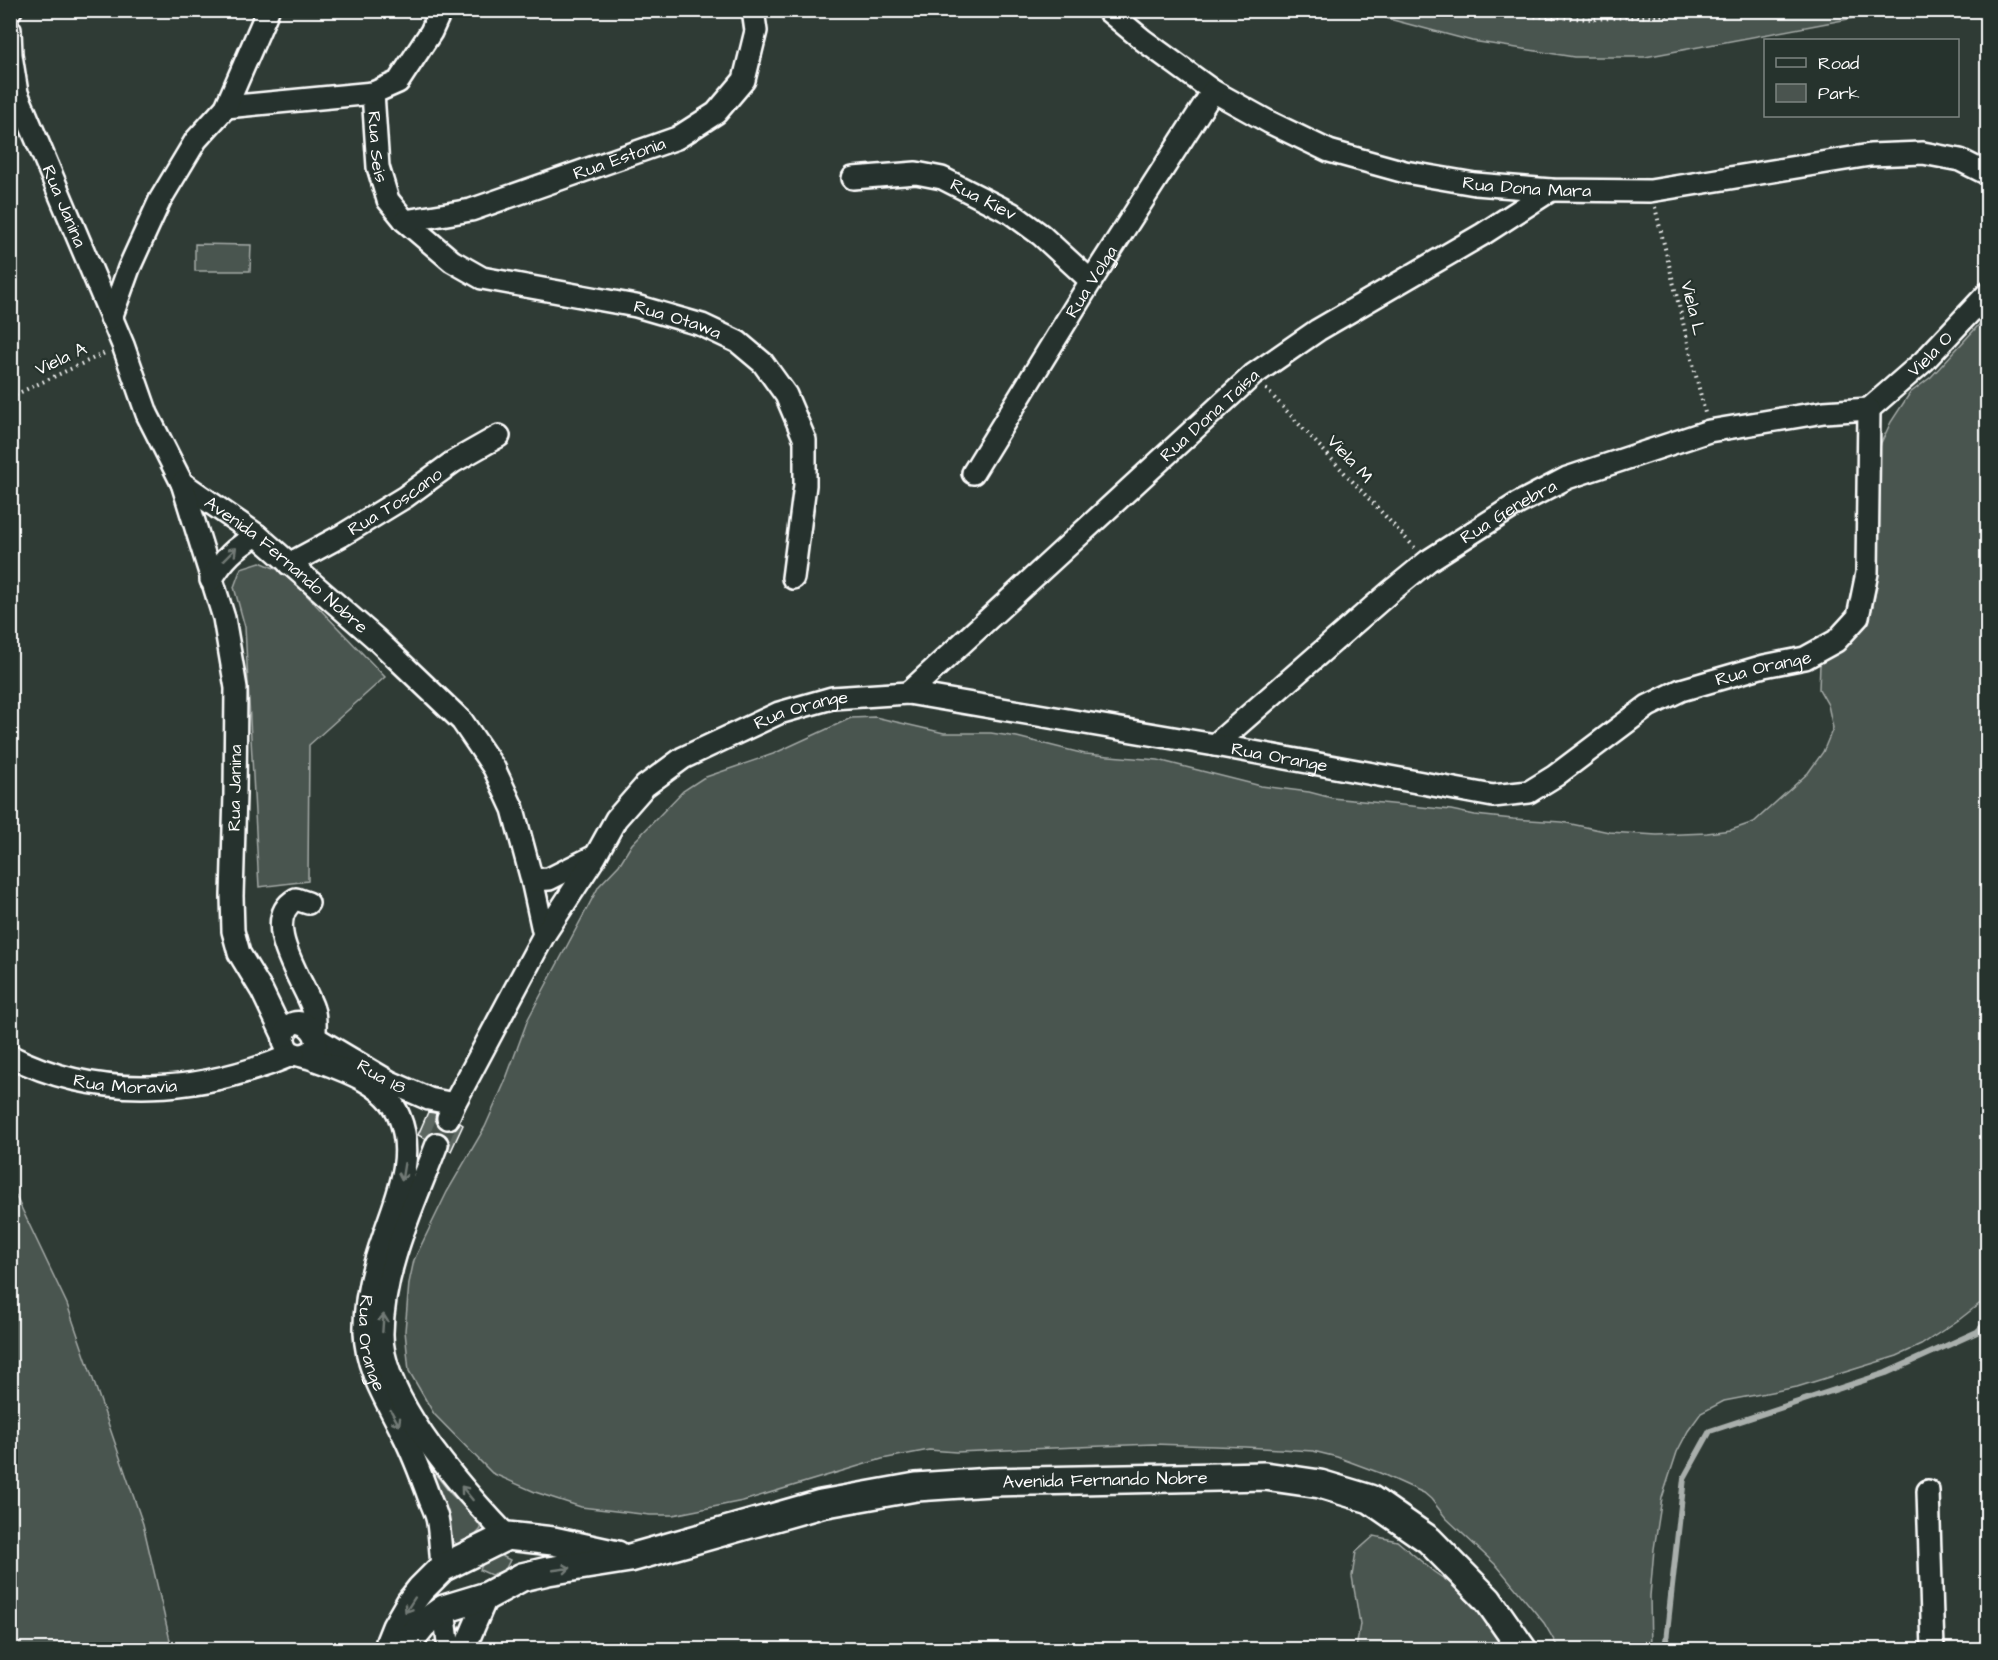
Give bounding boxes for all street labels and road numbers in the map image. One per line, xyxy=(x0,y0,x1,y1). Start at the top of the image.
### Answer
street label: Rua Seis xyxy=(362,110,394,186)
street label: Rua Estonia xyxy=(570,130,669,186)
street label: Rua Janina xyxy=(36,161,93,251)
street label: Rua Dona Mara xyxy=(1461,170,1591,203)
street label: Rua Kiev xyxy=(946,172,1021,226)
street label: Rua Volga xyxy=(1059,240,1123,322)
street label: Viela L xyxy=(1674,278,1712,338)
street label: Rua Otawa xyxy=(631,294,726,345)
street label: Viela O xyxy=(1902,326,1958,383)
street label: Viela A xyxy=(31,336,91,382)
street label: Rua Dona Taísa xyxy=(1154,363,1265,467)
street label: Viela M xyxy=(1321,429,1379,489)
street label: Rua Toscano xyxy=(343,461,447,542)
street label: Rua Genebra xyxy=(1455,473,1561,550)
street label: Avenida Fernando Nobre xyxy=(200,490,374,639)
street label: Rua Orange xyxy=(1712,644,1816,692)
street label: Rua Orange xyxy=(750,684,849,736)
street label: Rua Orange xyxy=(1229,736,1330,778)
street label: Rua Janina xyxy=(222,744,248,832)
street label: Rua 18 xyxy=(352,1053,410,1100)
street label: Rua Moravia xyxy=(71,1067,178,1100)
street label: Rua Orange xyxy=(352,1293,392,1395)
street label: Avenida Fernando Nobre xyxy=(1002,1465,1208,1494)

